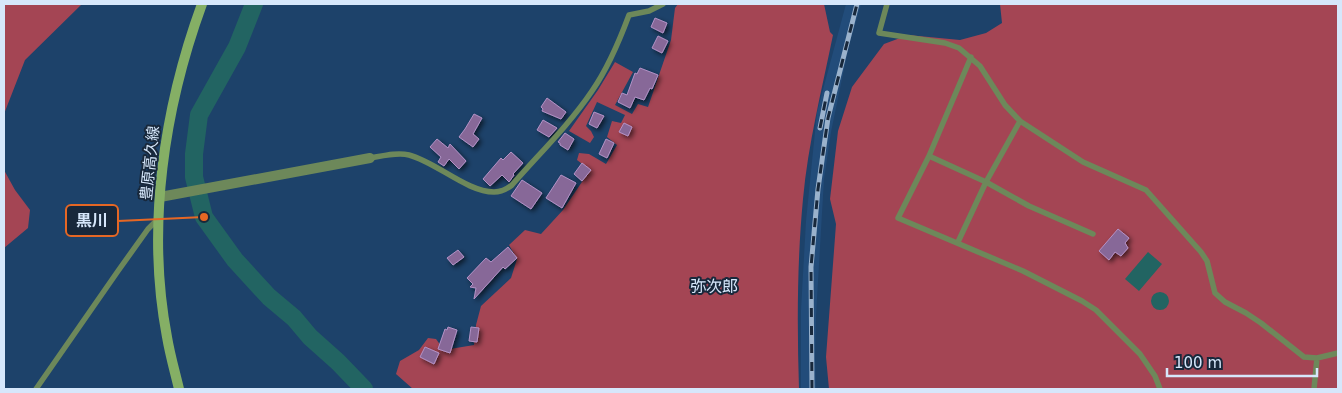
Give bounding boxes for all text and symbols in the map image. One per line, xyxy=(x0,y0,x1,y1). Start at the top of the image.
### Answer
street label: 豊原高久線 xyxy=(137,125,163,201)
callout: 黒川 xyxy=(66,205,118,236)
text: 黒川 xyxy=(76,211,108,230)
district label: 弥次郎 xyxy=(690,277,738,296)
scale bar xyxy=(1167,346,1317,378)
text: 100 m xyxy=(1174,354,1222,372)

